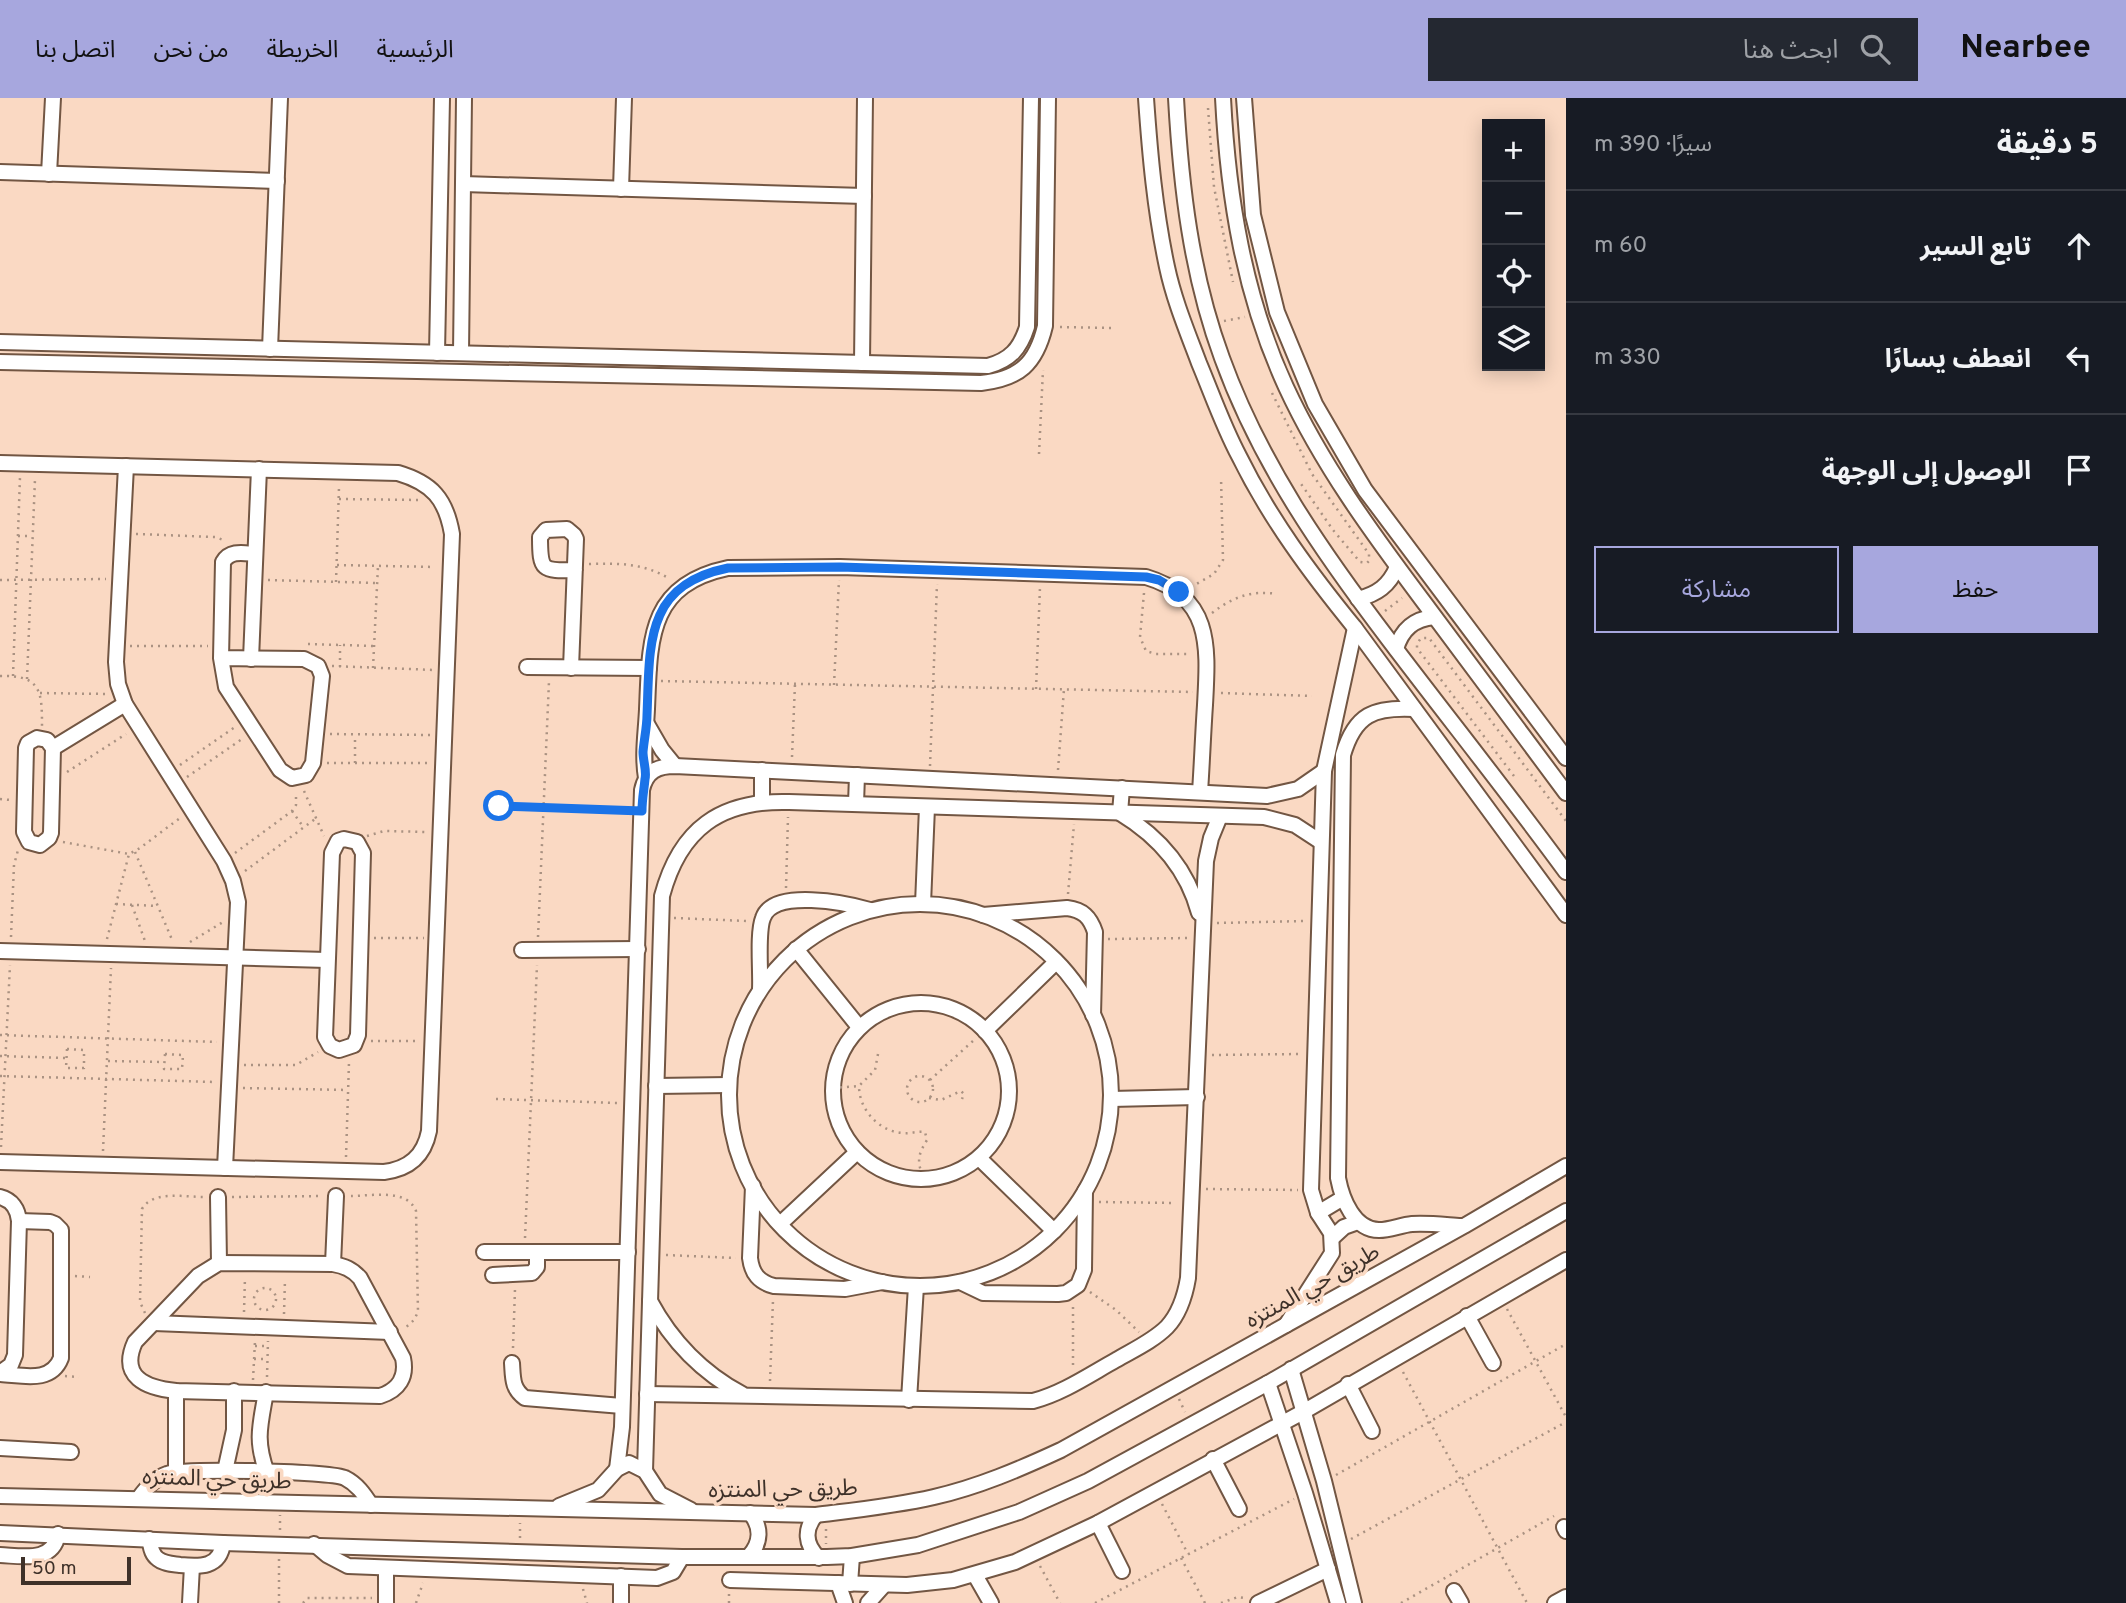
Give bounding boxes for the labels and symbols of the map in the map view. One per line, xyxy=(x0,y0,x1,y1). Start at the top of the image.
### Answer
route end xyxy=(1163,576,1194,607)
route start xyxy=(483,790,514,821)
street label: طريق حي المنتزه xyxy=(1241,1238,1386,1336)
street label: طريق حي المنتزه xyxy=(142,1463,292,1498)
street label: طريق حي المنتزه xyxy=(708,1475,858,1507)
scale bar xyxy=(21,1554,131,1586)

